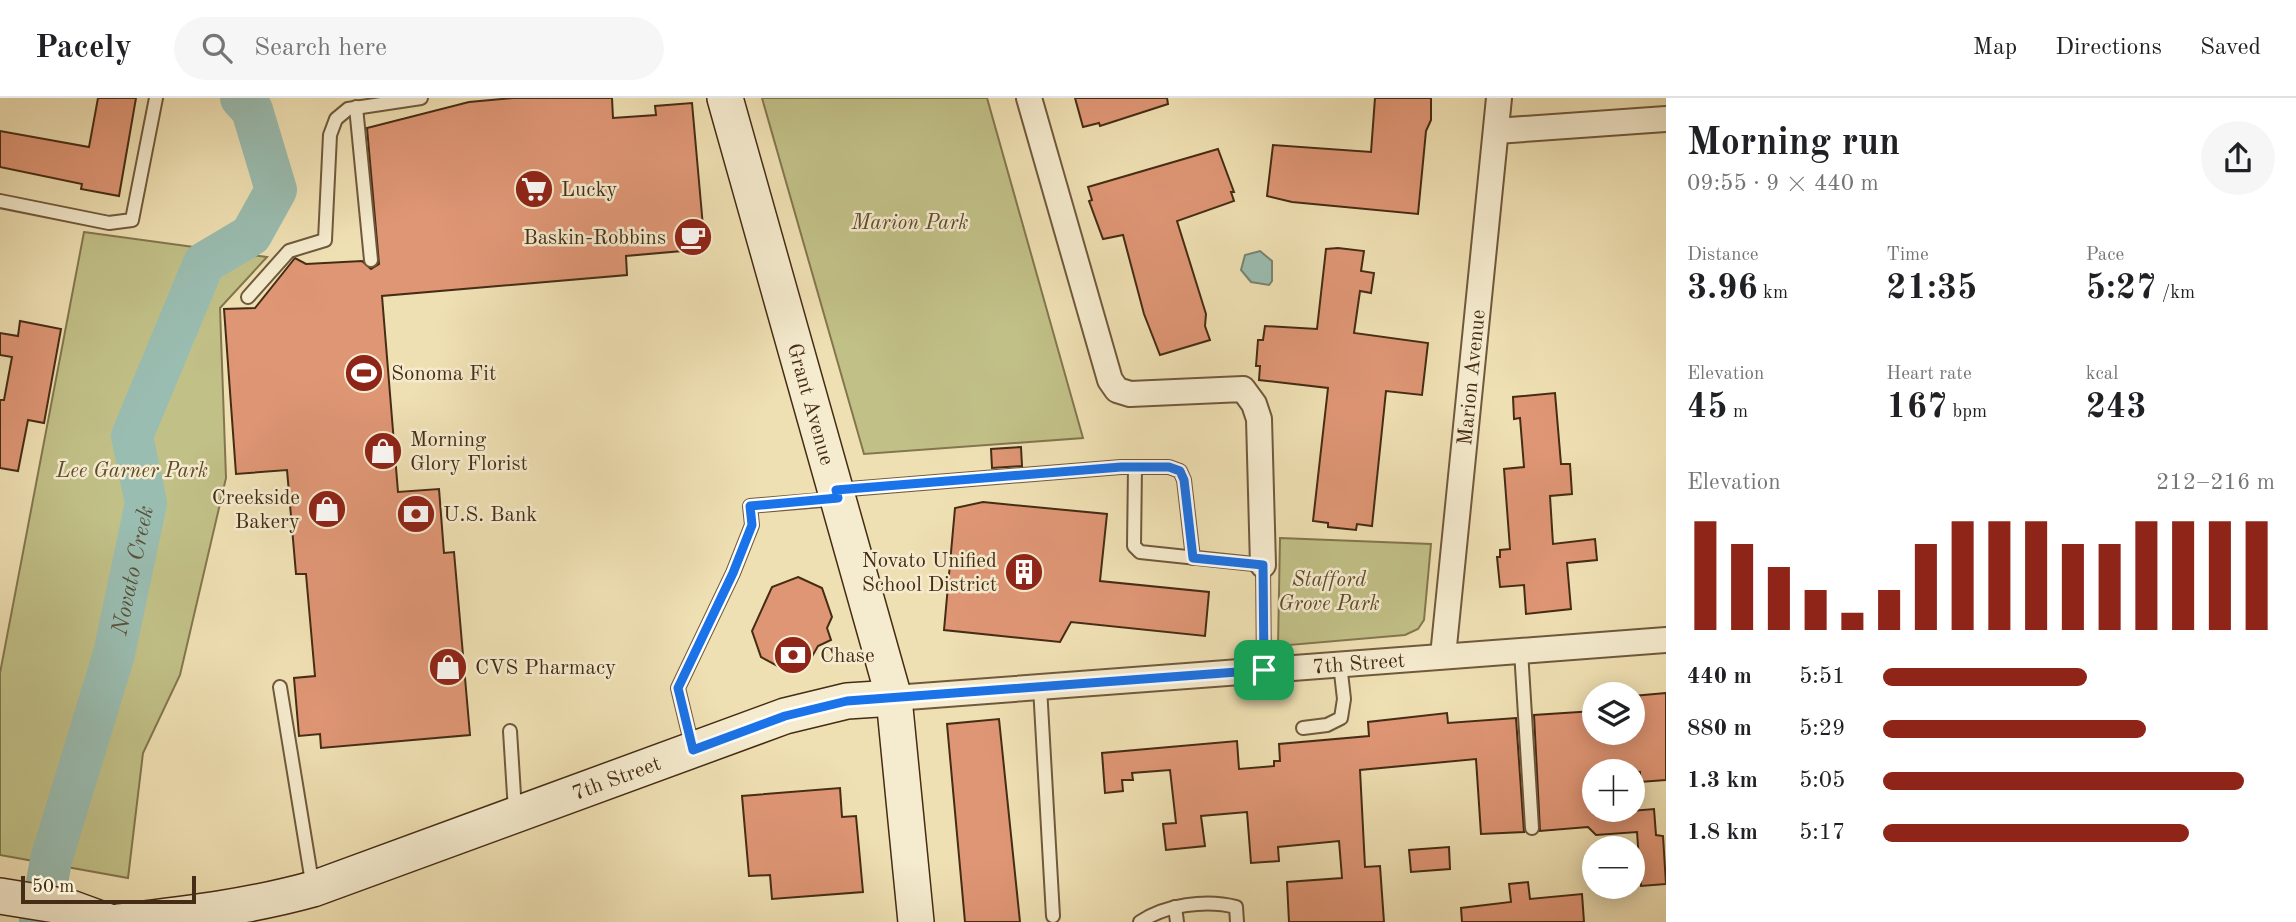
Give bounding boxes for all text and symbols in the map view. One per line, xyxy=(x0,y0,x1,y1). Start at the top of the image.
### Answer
search box xyxy=(174,17,664,80)
icon: search xyxy=(198,29,236,67)
text: Pacely xyxy=(35,32,132,65)
text: Search here xyxy=(254,35,387,61)
text: Map xyxy=(1973,36,2017,60)
text: Directions xyxy=(2055,36,2162,60)
text: Saved xyxy=(2200,36,2261,60)
button: share xyxy=(2201,121,2275,195)
text: Morning run xyxy=(1687,125,1900,163)
supermarket icon: Lucky xyxy=(513,168,555,210)
text: 09:55 · 9 × 440 m xyxy=(1687,172,1879,195)
place label: Lucky xyxy=(561,180,618,201)
park label: Marion Park xyxy=(850,213,969,234)
cafe icon: Baskin-Robbins xyxy=(672,216,714,258)
place label: Baskin-Robbins xyxy=(523,228,666,249)
text: Distance xyxy=(1687,246,1759,265)
text: Time xyxy=(1886,246,1929,265)
text: Pace xyxy=(2086,246,2124,265)
text: 3.96 xyxy=(1687,271,1758,306)
text: 21:35 xyxy=(1886,271,1977,306)
text: 5:27 xyxy=(2086,271,2156,306)
text: km xyxy=(1758,284,1788,303)
text: /km xyxy=(2156,284,2195,303)
street label: Marion Avenue xyxy=(1455,309,1490,447)
street label: Grant Avenue xyxy=(783,341,837,468)
sports icon: Sonoma Fit xyxy=(343,352,385,394)
place label: Sonoma Fit xyxy=(391,364,496,385)
text: Elevation xyxy=(1687,365,1764,384)
text: Heart rate xyxy=(1886,365,1972,384)
text: kcal xyxy=(2086,365,2118,384)
text: 45 xyxy=(1687,390,1728,425)
text: 167 xyxy=(1886,390,1947,425)
text: 243 xyxy=(2086,390,2147,425)
text: m xyxy=(1728,403,1748,422)
text: bpm xyxy=(1947,403,1987,422)
shop icon: Morning Glory Florist xyxy=(362,430,404,472)
place label: Morning Glory Florist xyxy=(410,430,528,475)
park label: Lee Garner Park xyxy=(55,461,208,482)
text: Elevation xyxy=(1687,471,1781,494)
text: 212–216 m xyxy=(2156,471,2275,494)
place label: Creekside Bakery xyxy=(212,488,300,533)
shop icon: Creekside Bakery xyxy=(306,488,348,530)
bank icon: U.S. Bank xyxy=(395,493,437,535)
water label: Novato Creek xyxy=(108,504,158,638)
place label: U.S. Bank xyxy=(443,505,537,526)
place label: Novato Unified School District xyxy=(862,551,997,596)
building icon: Novato Unified School District xyxy=(1003,551,1045,593)
park label: Stafford Grove Park xyxy=(1278,570,1380,615)
bank icon: Chase xyxy=(772,634,814,676)
pin xyxy=(1234,640,1294,700)
shop icon: CVS Pharmacy xyxy=(427,646,469,688)
place label: Chase xyxy=(820,646,875,667)
icon: arrive xyxy=(1245,651,1283,689)
street label: 7th Street xyxy=(1312,651,1406,679)
place label: CVS Pharmacy xyxy=(475,658,616,679)
text: 440 m xyxy=(1687,665,1752,688)
text: 5:51 xyxy=(1799,665,1845,688)
map controls xyxy=(1582,682,1645,899)
button: layers xyxy=(1582,682,1645,745)
text: 880 m xyxy=(1687,717,1752,740)
text: 5:29 xyxy=(1799,717,1845,740)
street label: 7th Street xyxy=(570,753,664,805)
button: + xyxy=(1582,759,1645,822)
text: 1.3 km xyxy=(1687,769,1758,792)
text: 5:05 xyxy=(1799,769,1845,792)
text: 1.8 km xyxy=(1687,821,1758,844)
text: 5:17 xyxy=(1799,821,1845,844)
button: − xyxy=(1582,836,1645,899)
scale bar xyxy=(21,873,196,905)
text: 50 m xyxy=(32,878,74,897)

